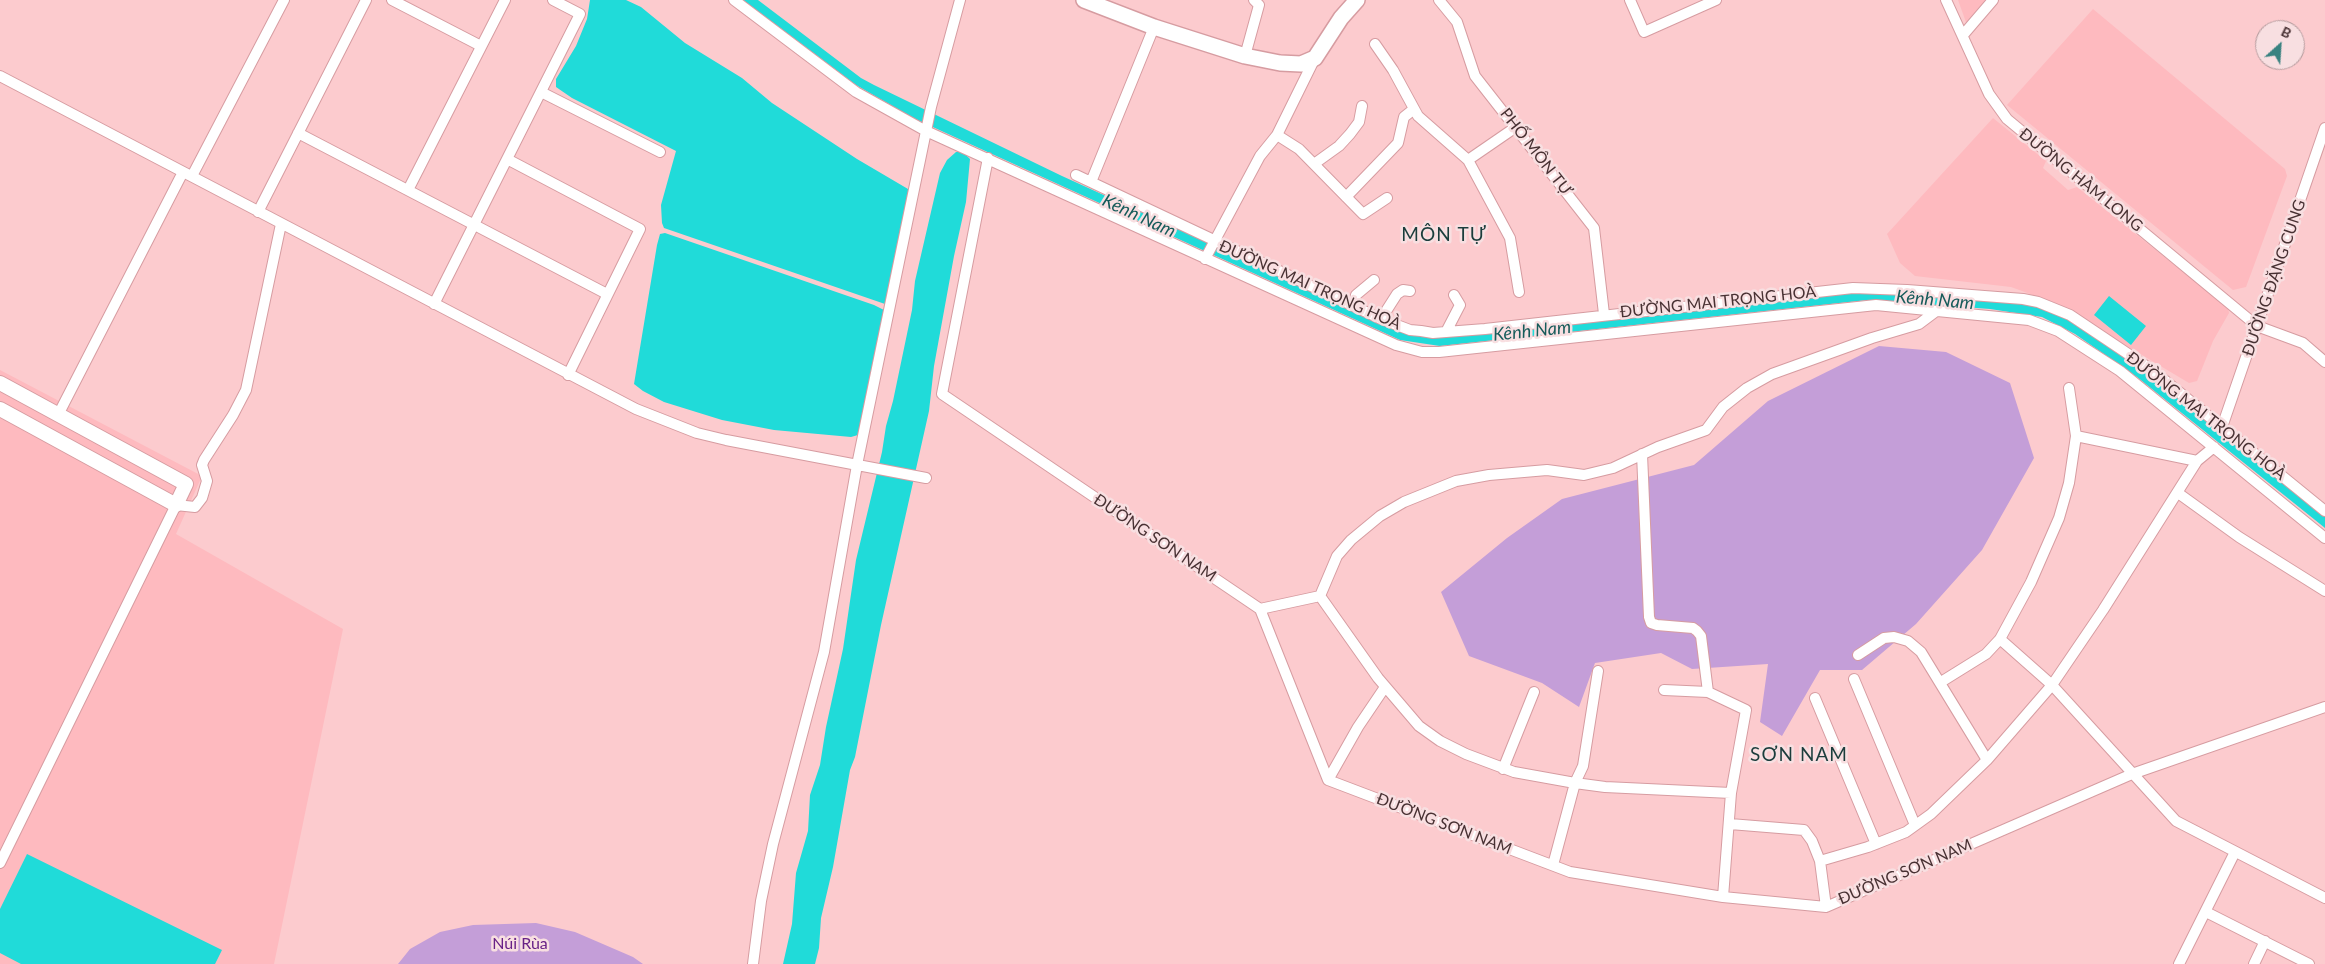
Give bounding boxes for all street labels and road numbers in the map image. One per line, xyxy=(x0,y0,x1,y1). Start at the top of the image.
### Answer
street label: PHỐ MÔN TỰ xyxy=(1496,104,1576,200)
street label: ĐƯỜNG HÀM LONG xyxy=(2015,124,2147,236)
street label: ĐƯỜNG ĐẶNG CUNG xyxy=(2238,197,2310,359)
street label: ĐƯỜNG MAI TRỌNG HOÀ xyxy=(1216,236,1404,334)
street label: ĐƯỜNG MAI TRỌNG HOÀ xyxy=(1619,282,1817,322)
street label: ĐƯỜNG MAI TRỌNG HOÀ xyxy=(2122,348,2290,484)
street label: ĐƯỜNG SƠN NAM xyxy=(1090,490,1220,586)
street label: ĐƯỜNG SƠN NAM xyxy=(1374,789,1514,859)
street label: ĐƯỜNG SƠN NAM xyxy=(1835,835,1975,909)

